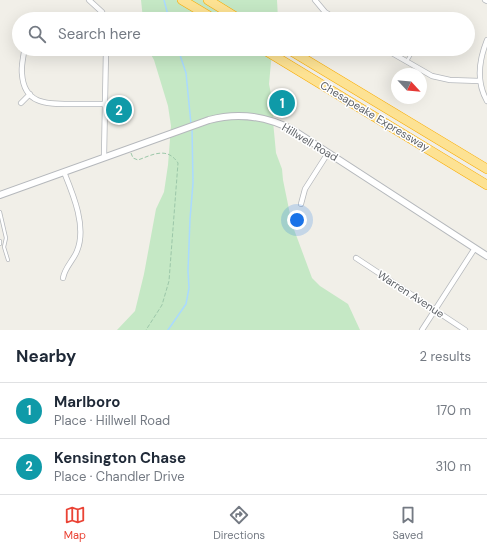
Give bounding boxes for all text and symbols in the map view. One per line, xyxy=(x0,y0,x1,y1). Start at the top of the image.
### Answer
search box xyxy=(12,12,475,56)
icon: search xyxy=(26,23,48,45)
text: Search here xyxy=(58,24,141,44)
north arrow xyxy=(391,68,427,104)
street label: Chesapeake Expressway xyxy=(318,78,432,154)
pin: 1 xyxy=(269,88,295,118)
pin: 2 xyxy=(106,95,132,125)
street label: Hillwell Road xyxy=(279,120,341,164)
your location xyxy=(287,210,307,230)
street label: Warren Avenue xyxy=(375,267,447,321)
text: Nearby xyxy=(16,345,76,367)
text: 2 results xyxy=(420,348,471,365)
text: Marlboro xyxy=(54,392,120,412)
text: 1 xyxy=(27,402,31,419)
text: 170 m xyxy=(436,402,471,419)
text: Place · Hillwell Road xyxy=(54,412,170,429)
text: Kensington Chase xyxy=(54,448,186,468)
text: 2 xyxy=(25,458,33,475)
text: 310 m xyxy=(436,458,471,475)
text: Place · Chandler Drive xyxy=(54,468,185,485)
tab: Map xyxy=(64,504,86,542)
tab: Directions xyxy=(213,504,265,542)
tab: Saved xyxy=(392,504,423,542)

